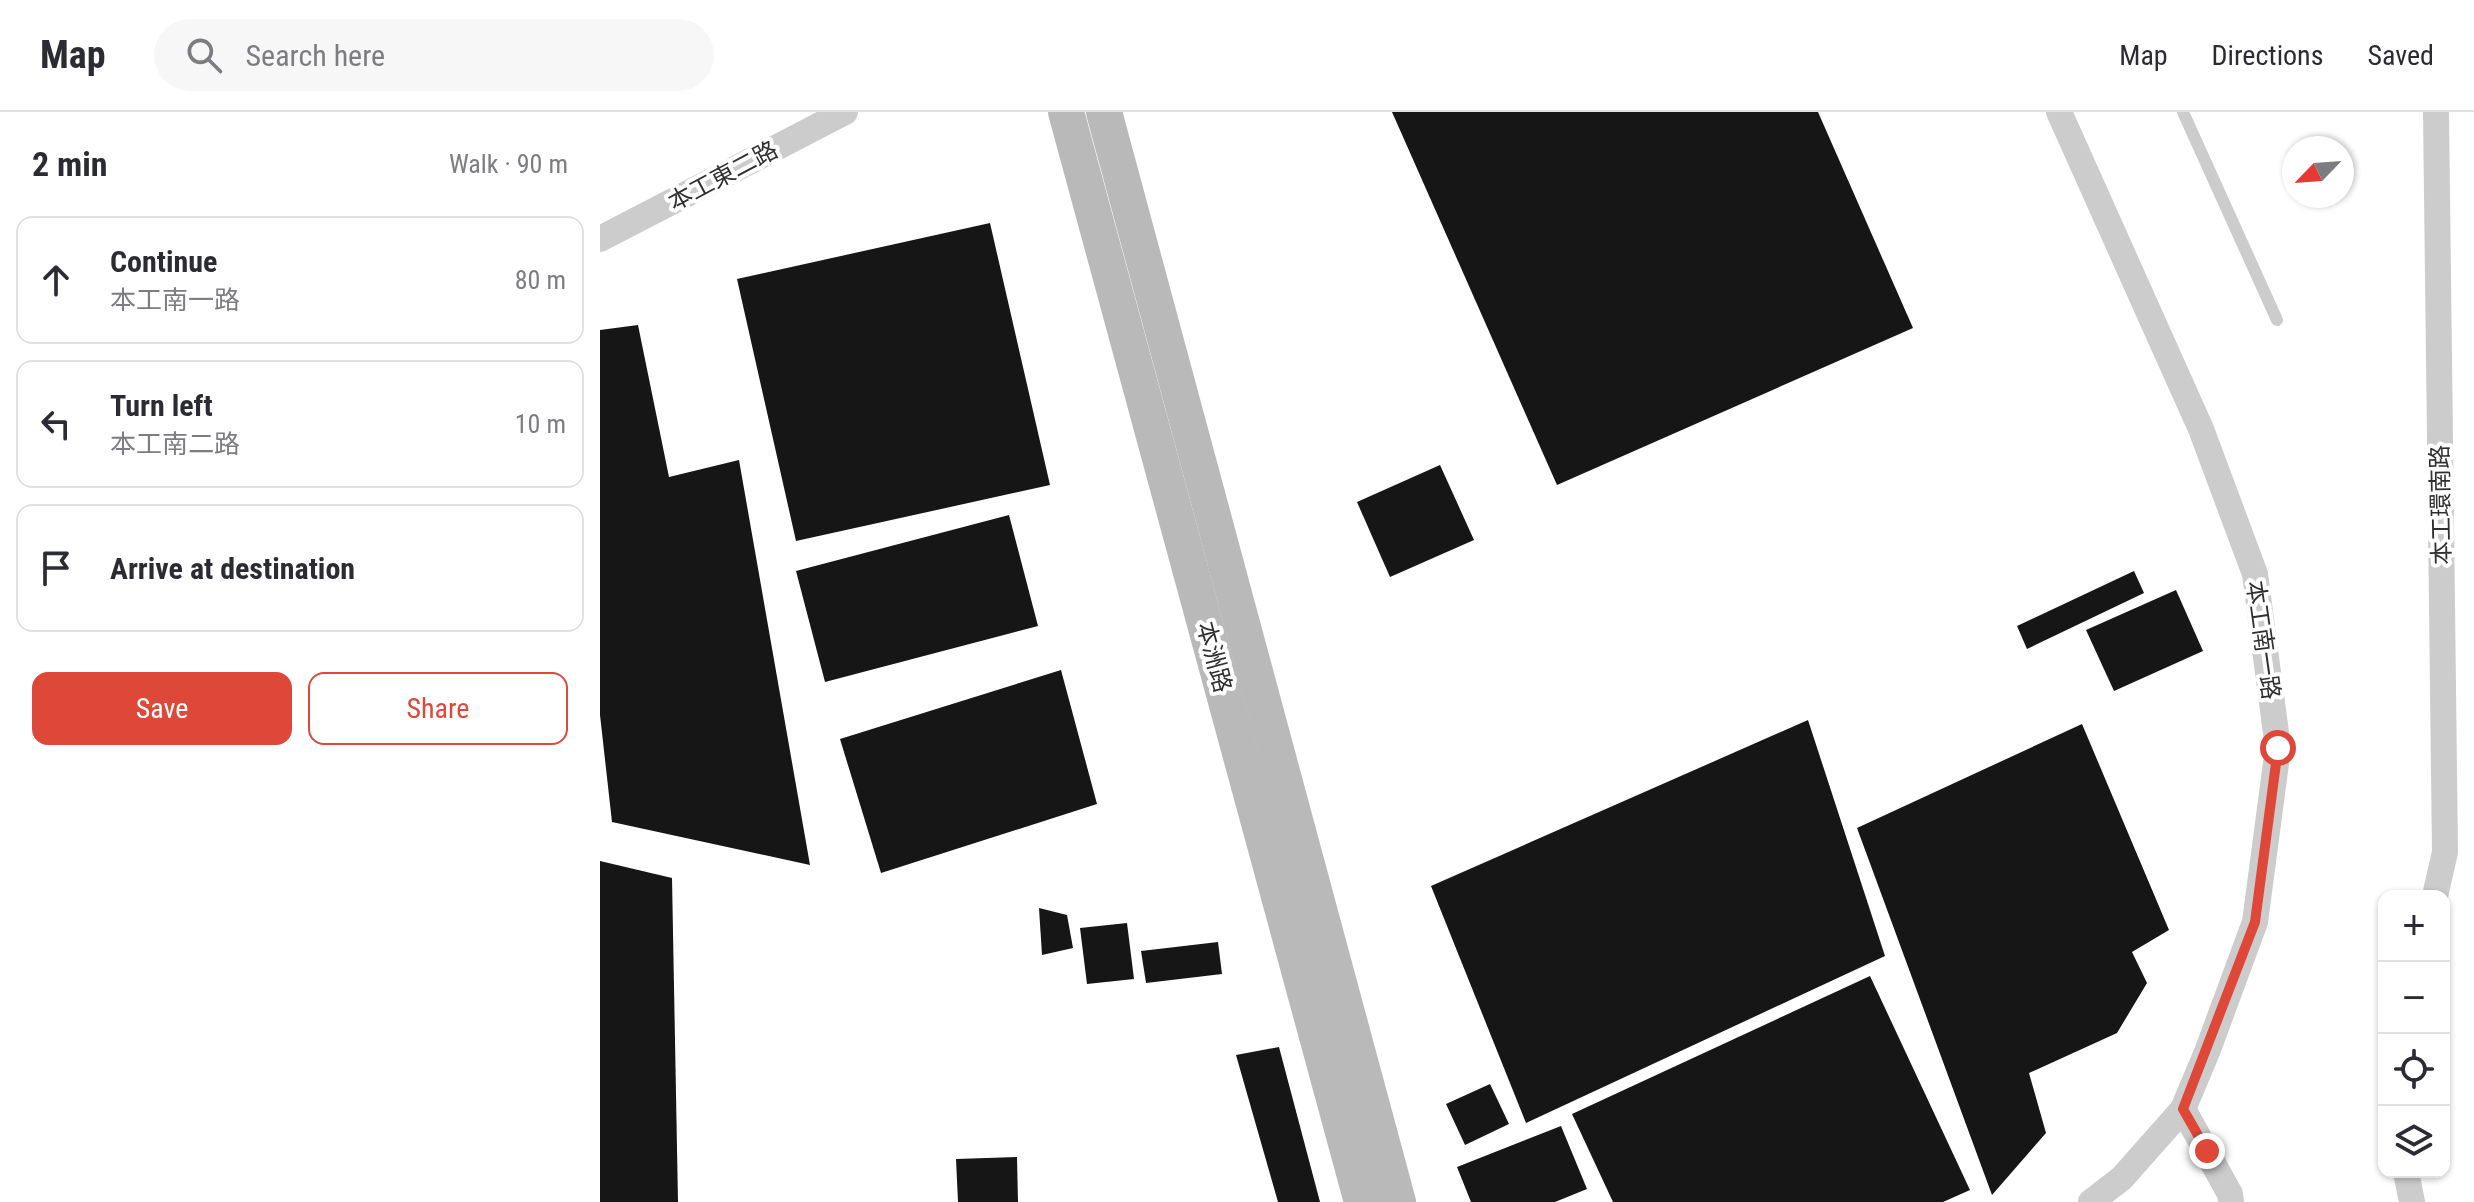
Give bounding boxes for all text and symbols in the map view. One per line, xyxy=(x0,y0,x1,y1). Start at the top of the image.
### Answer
search box xyxy=(154,19,714,91)
text: Map xyxy=(40,33,106,77)
icon: search xyxy=(182,33,226,77)
text: Search here xyxy=(246,38,385,73)
text: Map xyxy=(2119,39,2168,72)
text: Directions xyxy=(2212,39,2323,72)
text: Saved xyxy=(2367,39,2434,72)
street label: 本工東二路 xyxy=(663,135,783,217)
north arrow xyxy=(2282,136,2354,208)
text: 2 min xyxy=(32,144,108,184)
text: Walk · 90 m xyxy=(449,149,568,179)
text: Continue xyxy=(110,244,217,279)
icon: ahead xyxy=(34,258,78,302)
text: 80 m xyxy=(515,265,566,295)
text: 本工南一路 xyxy=(110,285,240,315)
text: Turn left xyxy=(110,388,213,423)
icon: left xyxy=(34,402,78,446)
text: 10 m xyxy=(515,409,566,439)
text: 本工南二路 xyxy=(110,429,240,459)
street label: 本工環南路 xyxy=(2426,445,2456,565)
icon: arrive xyxy=(34,546,78,590)
text: Arrive at destination xyxy=(110,551,355,586)
street label: 本工南一路 xyxy=(2241,579,2285,701)
street label: 本洲路 xyxy=(1191,619,1237,695)
button: Save xyxy=(32,672,292,745)
button: Share xyxy=(308,672,568,745)
route start xyxy=(2260,730,2296,766)
map controls xyxy=(2378,890,2450,1178)
button: + xyxy=(2378,890,2450,962)
button: − xyxy=(2378,962,2450,1034)
button: locate xyxy=(2378,1034,2450,1106)
button: layers xyxy=(2378,1106,2450,1178)
route end xyxy=(2189,1133,2225,1169)

